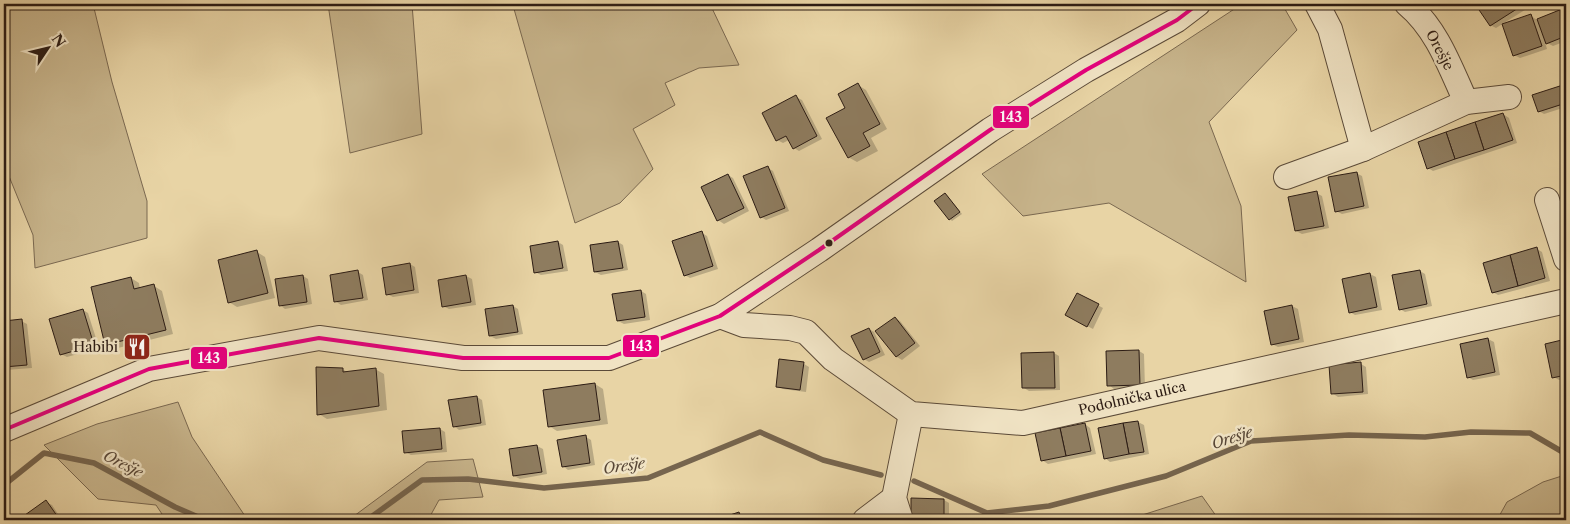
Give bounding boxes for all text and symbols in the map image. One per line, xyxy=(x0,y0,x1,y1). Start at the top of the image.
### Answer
north arrow xyxy=(22,22,72,72)
street label: Orešje xyxy=(1422,27,1458,73)
text: N xyxy=(48,30,70,51)
line badge: 143 xyxy=(992,105,1030,129)
text: 143 xyxy=(1000,108,1022,126)
unlabelled marker xyxy=(824,238,834,248)
restaurant icon: Habibi xyxy=(122,332,152,362)
line badge: 143 xyxy=(622,334,660,358)
text: 143 xyxy=(630,337,652,355)
place label: Habibi xyxy=(73,338,118,356)
line badge: 143 xyxy=(190,346,228,370)
text: 143 xyxy=(198,349,220,367)
street label: Podolnička ulica xyxy=(1076,377,1188,419)
water label: Orešje xyxy=(1209,422,1256,453)
water label: Orešje xyxy=(100,446,147,482)
water label: Orešje xyxy=(602,453,647,478)

